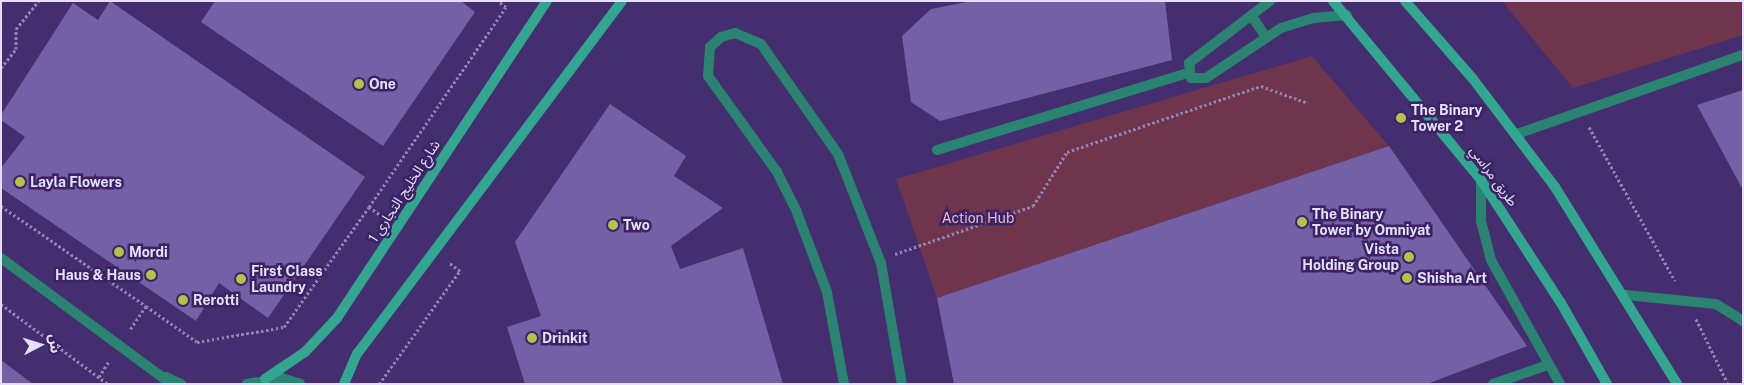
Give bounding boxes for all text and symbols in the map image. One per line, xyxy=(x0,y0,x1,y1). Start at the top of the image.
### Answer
place label: One xyxy=(369,76,396,92)
marker: One xyxy=(353,78,365,90)
place label: The Binary Tower 2 xyxy=(1411,102,1483,134)
marker: The Binary Tower 2 xyxy=(1395,112,1407,124)
street label: شارع الخليج التجاري 1 xyxy=(365,137,443,245)
street label: طريق مراسي xyxy=(1466,142,1522,210)
place label: Layla Flowers xyxy=(30,174,122,190)
marker: Layla Flowers xyxy=(14,176,26,188)
place label: The Binary Tower by Omniyat xyxy=(1312,206,1431,238)
park label: Action Hub xyxy=(942,210,1014,226)
marker: The Binary Tower by Omniyat xyxy=(1296,216,1308,228)
place label: Two xyxy=(623,217,650,233)
marker: Two xyxy=(607,219,619,231)
place label: Vista Holding Group xyxy=(1302,241,1399,274)
place label: Mordi xyxy=(129,244,168,260)
marker: Mordi xyxy=(113,246,125,258)
marker: Vista Holding Group xyxy=(1403,251,1415,263)
place label: First Class Laundry xyxy=(251,263,323,296)
place label: Haus & Haus xyxy=(55,267,141,283)
marker: Haus & Haus xyxy=(145,269,157,281)
place label: Shisha Art xyxy=(1417,270,1487,286)
marker: Shisha Art xyxy=(1401,272,1413,284)
marker: First Class Laundry xyxy=(235,273,247,285)
place label: Rerotti xyxy=(193,292,239,308)
marker: Rerotti xyxy=(177,294,189,306)
north arrow xyxy=(15,320,65,370)
place label: Drinkit xyxy=(542,330,588,346)
marker: Drinkit xyxy=(526,332,538,344)
text: ش xyxy=(46,333,64,354)

